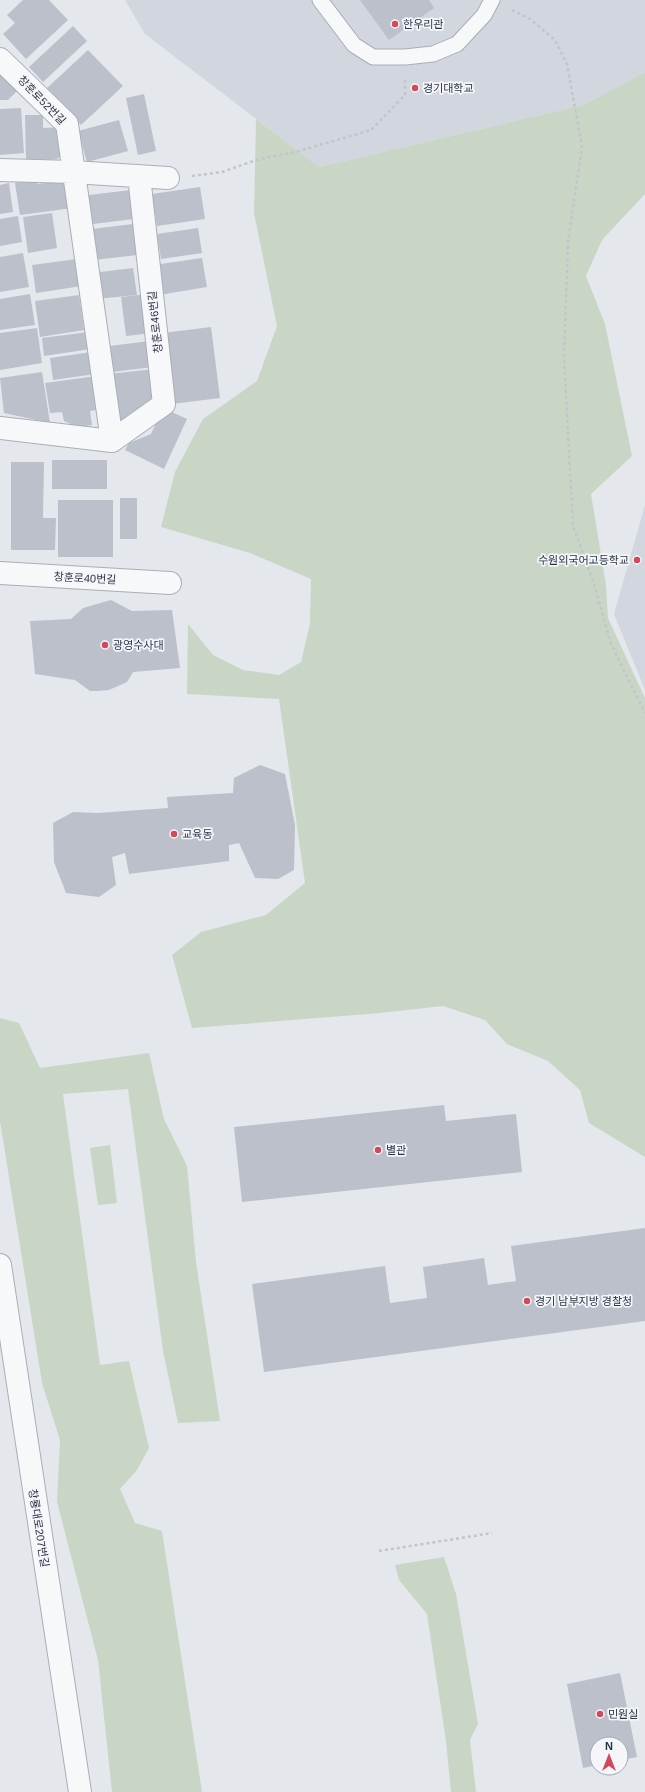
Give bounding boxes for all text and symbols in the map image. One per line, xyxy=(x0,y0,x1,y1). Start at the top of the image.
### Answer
place label: 한우리관 xyxy=(403,18,443,30)
marker: 한우리관 xyxy=(390,19,400,29)
street label: 창훈로52번길 xyxy=(16,73,68,127)
place label: 경기대학교 xyxy=(423,82,474,94)
marker: 경기대학교 xyxy=(410,83,420,93)
street label: 창훈로46번길 xyxy=(146,290,164,354)
place label: 수원외국어고등학교 xyxy=(538,554,629,566)
marker: 수원외국어고등학교 xyxy=(632,555,642,565)
street label: 창훈로40번길 xyxy=(53,570,117,586)
place label: 광영수사대 xyxy=(113,639,164,651)
marker: 광영수사대 xyxy=(100,640,110,650)
place label: 교육동 xyxy=(182,828,212,840)
marker: 교육동 xyxy=(169,829,179,839)
place label: 별관 xyxy=(386,1144,406,1156)
marker: 별관 xyxy=(373,1145,383,1155)
place label: 경기 남부지방 경찰청 xyxy=(535,1295,632,1307)
marker: 경기 남부지방 경찰청 xyxy=(522,1296,532,1306)
street label: 창룡대로207번길 xyxy=(27,1488,51,1568)
place label: 민원실 xyxy=(608,1708,638,1720)
marker: 민원실 xyxy=(595,1709,605,1719)
north arrow xyxy=(589,1736,629,1776)
text: N xyxy=(605,1740,613,1752)

